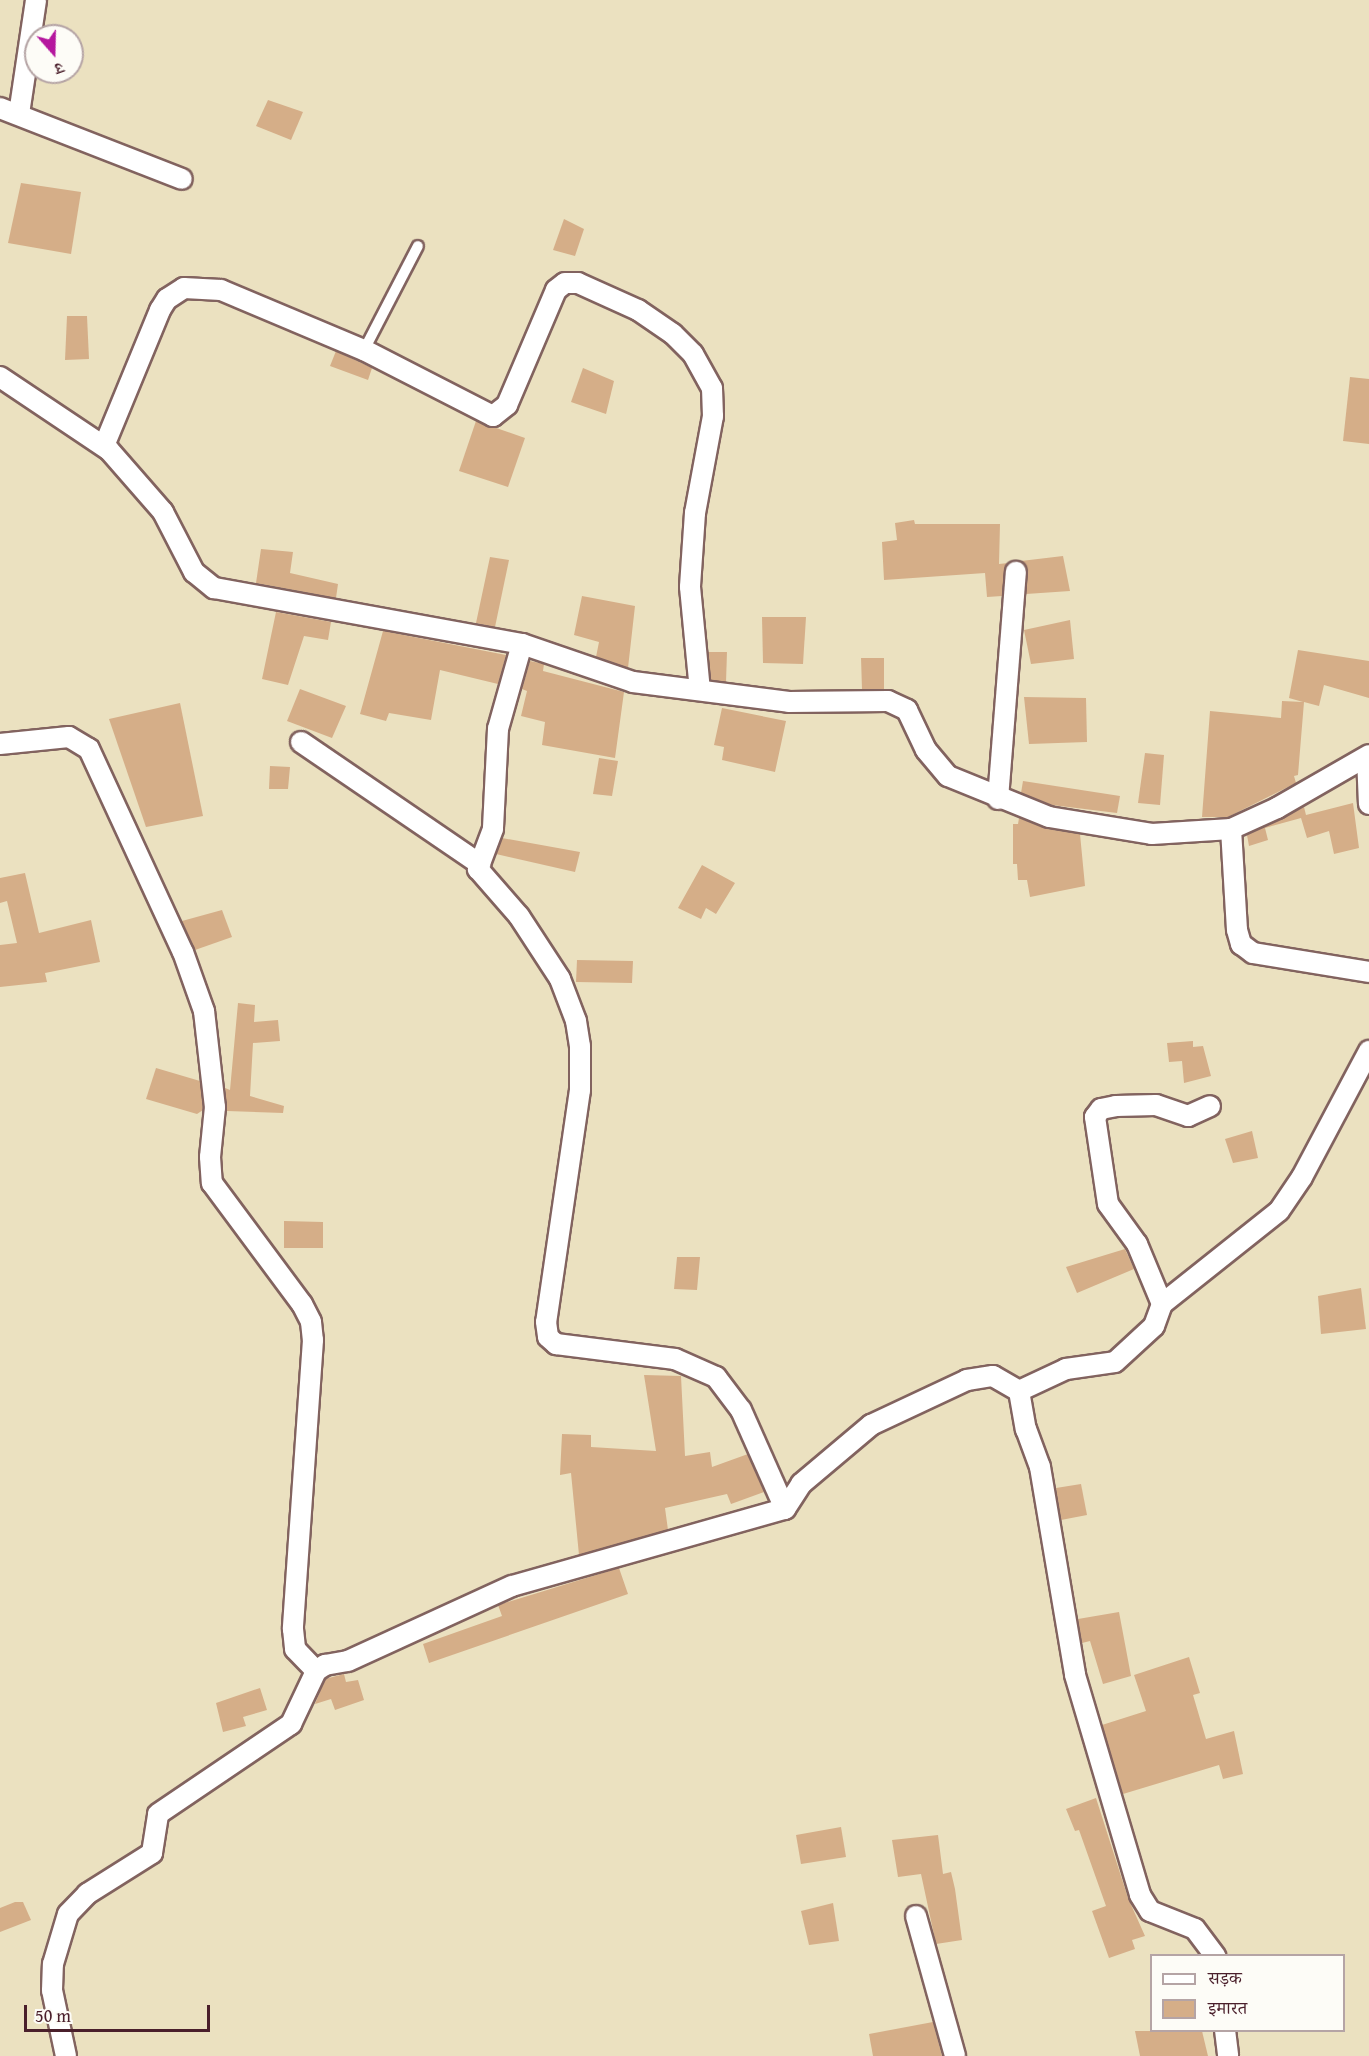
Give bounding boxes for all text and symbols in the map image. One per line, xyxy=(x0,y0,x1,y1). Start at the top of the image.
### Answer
north arrow xyxy=(24,24,84,84)
text: उ xyxy=(52,56,67,82)
legend xyxy=(1150,1954,1345,2032)
text: सड़क xyxy=(1208,1964,1242,1991)
scale bar xyxy=(27,1993,213,2031)
text: इमारत xyxy=(1208,1994,1247,2021)
text: 50 m xyxy=(35,2002,71,2029)

